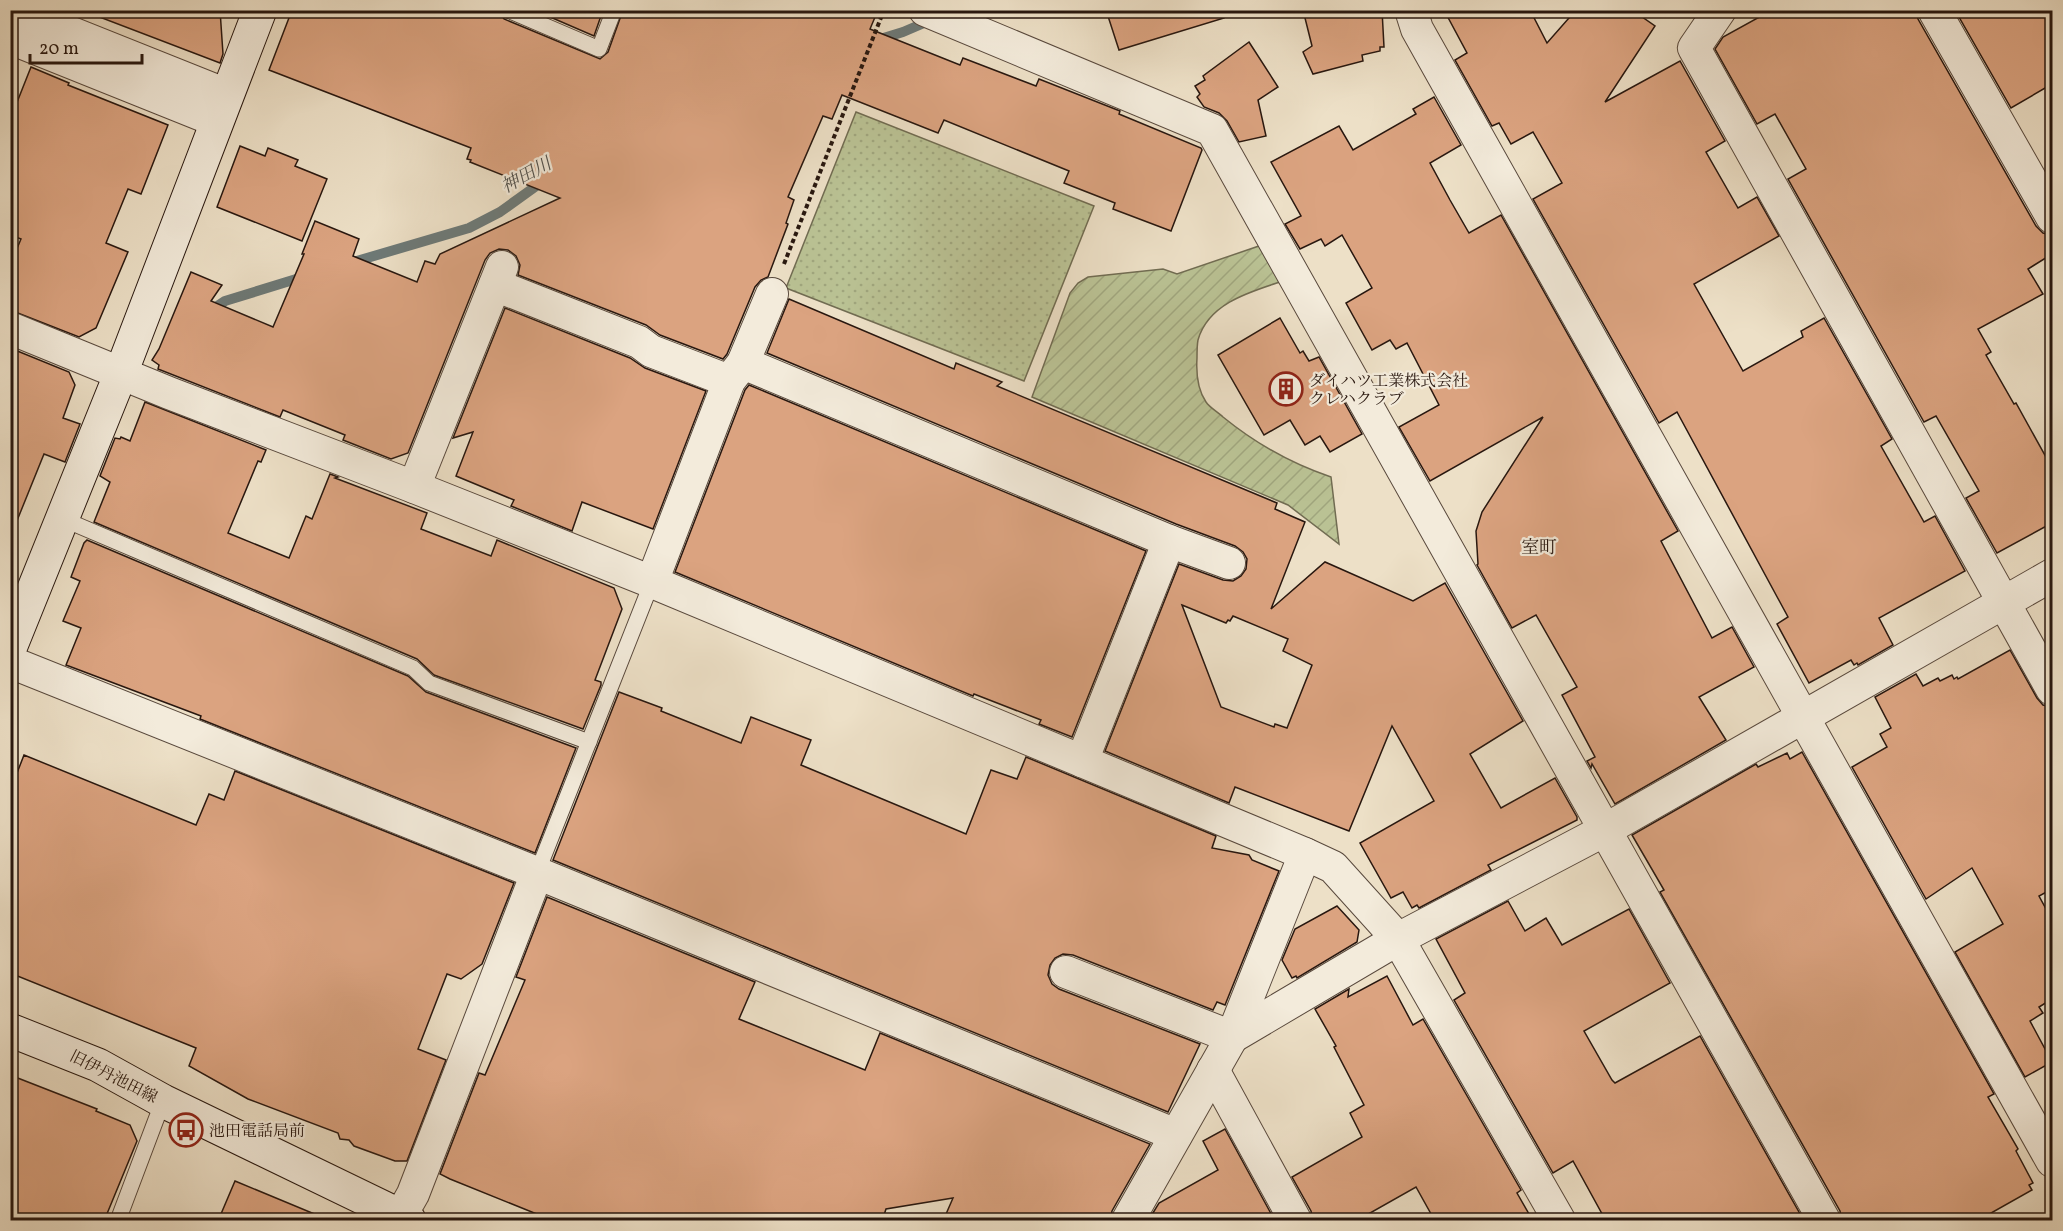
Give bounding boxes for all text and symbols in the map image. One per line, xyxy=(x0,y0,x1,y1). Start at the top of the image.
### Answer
scale bar xyxy=(30,27,142,65)
text: 20 m xyxy=(39,37,79,62)
water label: 神田川 xyxy=(497,151,558,200)
building icon: ダイハツ工業株式会社 クレハクラブ xyxy=(1268,371,1304,407)
place label: ダイハツ工業株式会社 クレハクラブ xyxy=(1309,371,1468,411)
district label: 室町 xyxy=(1521,536,1557,561)
street label: 旧伊丹池田線 xyxy=(65,1046,161,1109)
bus stop icon: 池田電話局前 xyxy=(168,1112,204,1148)
place label: 池田電話局前 xyxy=(209,1121,305,1143)

